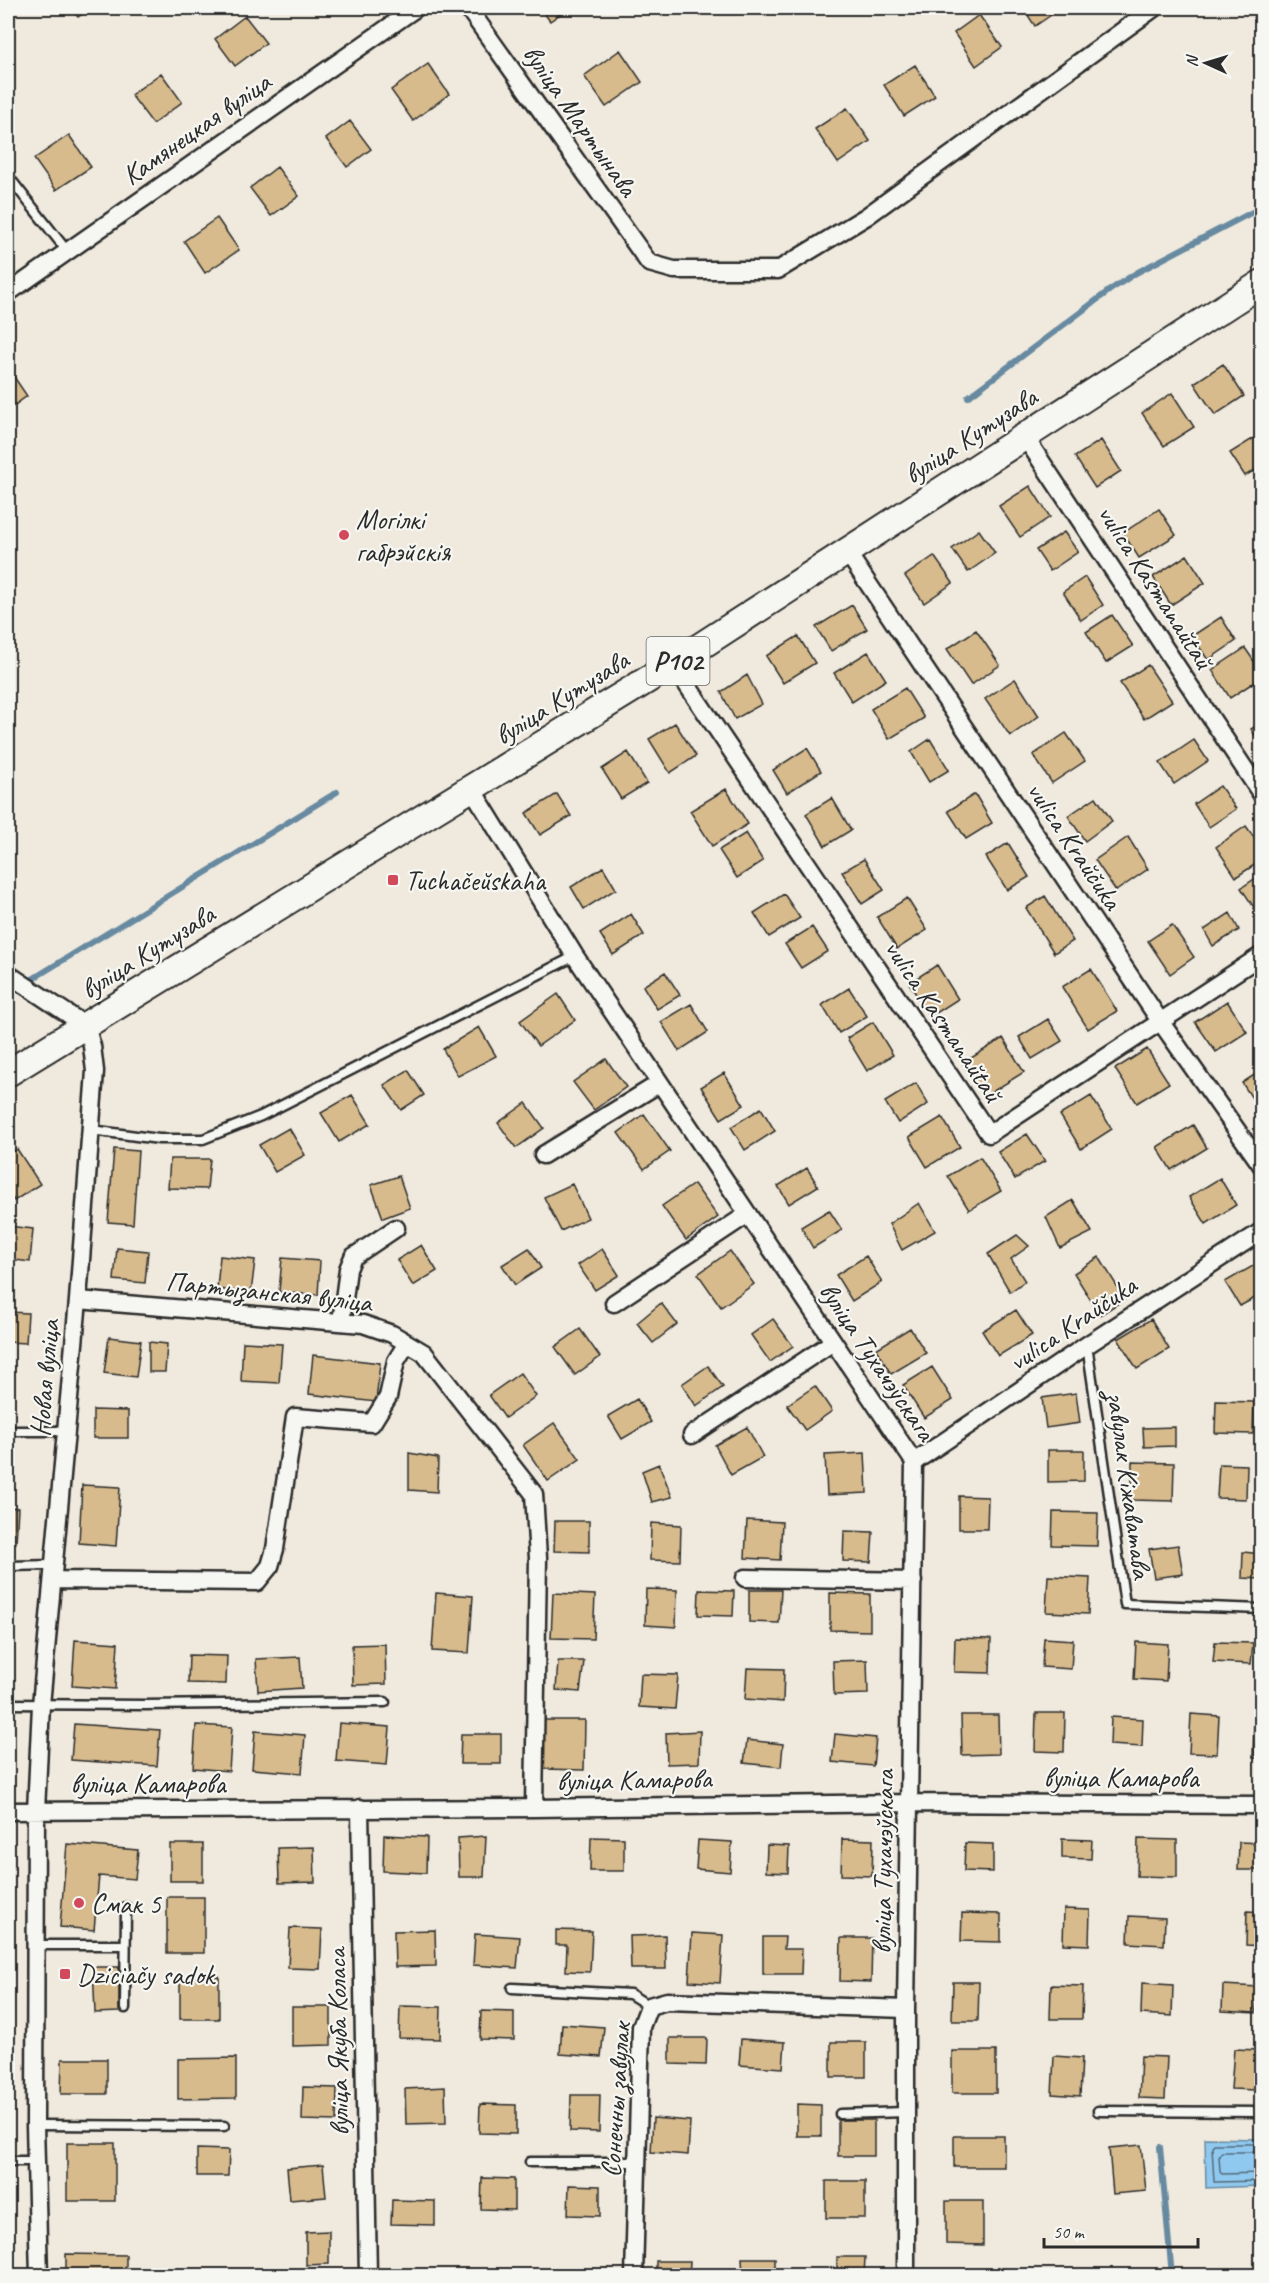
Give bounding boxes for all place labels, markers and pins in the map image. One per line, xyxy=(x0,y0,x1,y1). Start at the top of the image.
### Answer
place label: Могілкі габрэйскія xyxy=(356,502,451,569)
marker: Могілкі габрэйскія xyxy=(337,528,351,542)
place label: Tuchačeŭskaha xyxy=(405,863,547,898)
marker: Tuchačeŭskaha xyxy=(386,873,400,887)
place label: Смак 5 xyxy=(91,1886,162,1921)
marker: Смак 5 xyxy=(72,1896,86,1910)
place label: Dziciačy sadok xyxy=(77,1957,217,1992)
marker: Dziciačy sadok xyxy=(58,1967,72,1981)

